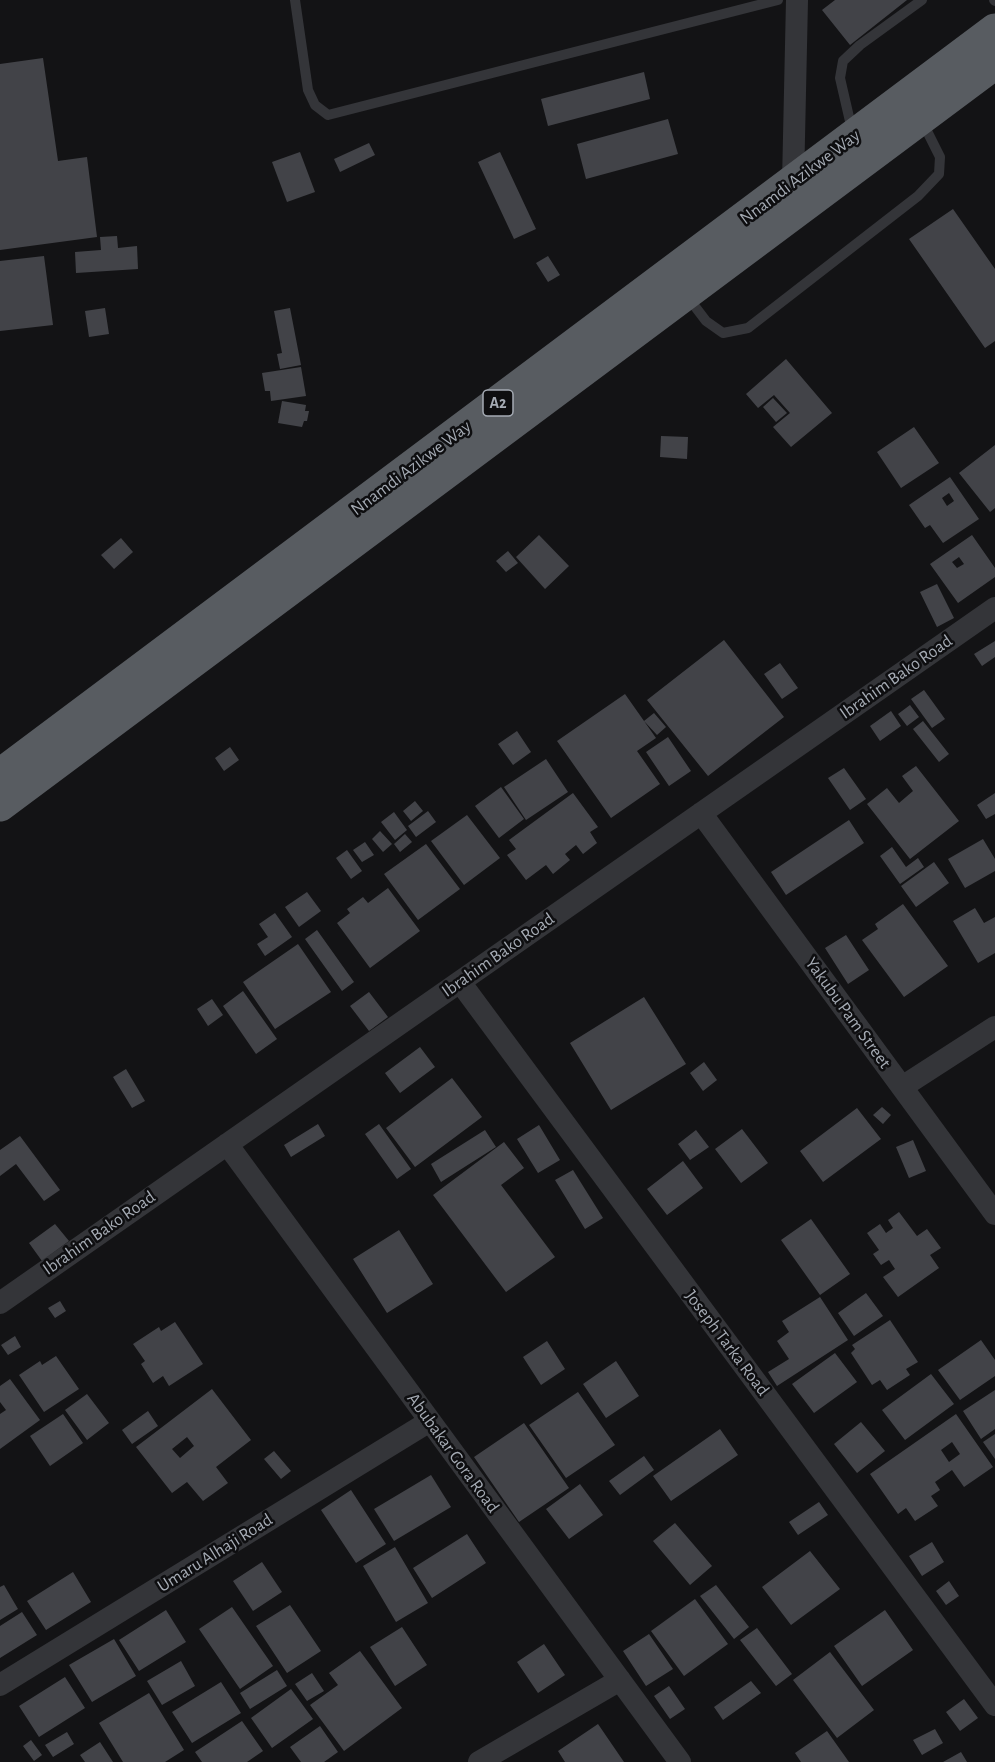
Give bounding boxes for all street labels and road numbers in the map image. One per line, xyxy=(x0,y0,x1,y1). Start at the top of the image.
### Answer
street label: Nnamdi Azikwe Way xyxy=(736,125,864,229)
road number: A2 xyxy=(483,390,513,416)
street label: Nnamdi Azikwe Way xyxy=(347,416,475,520)
street label: Ibrahim Bako Road xyxy=(836,630,956,724)
street label: Ibrahim Bako Road xyxy=(438,908,558,1002)
street label: Yakubu Pam Street xyxy=(800,953,896,1073)
street label: Ibrahim Bako Road xyxy=(39,1186,159,1280)
street label: Joseph Tarka Road xyxy=(680,1286,774,1400)
street label: Abubakar Gora Road xyxy=(402,1389,504,1517)
street label: Umaru Alhaji Road xyxy=(153,1509,277,1597)

